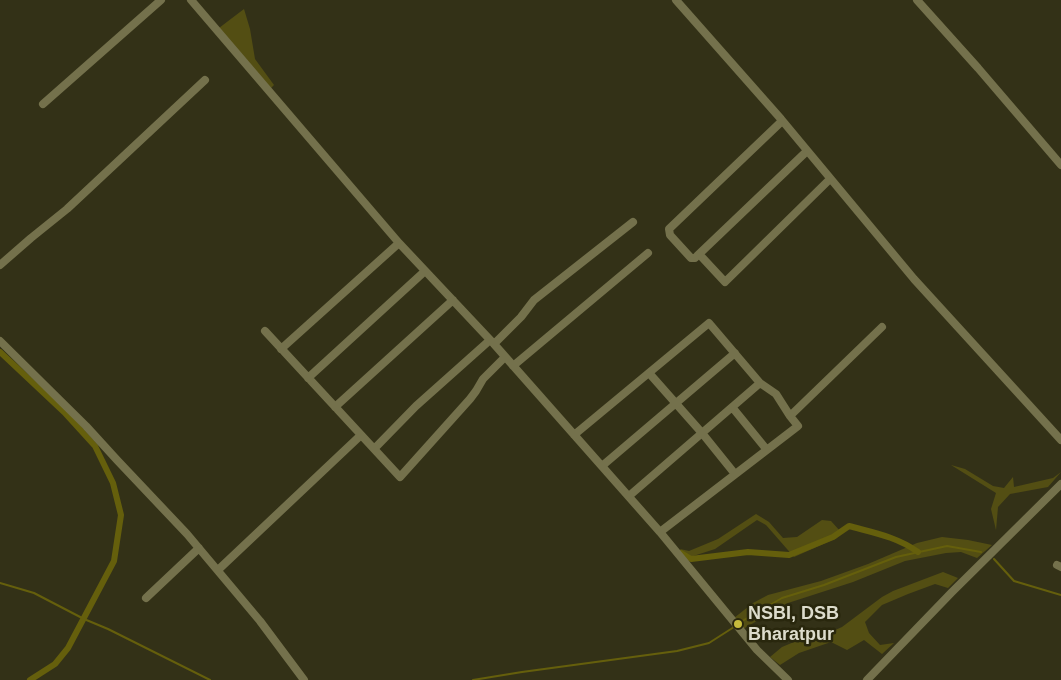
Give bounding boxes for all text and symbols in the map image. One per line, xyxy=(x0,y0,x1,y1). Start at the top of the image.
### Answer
place label: NSBI, DSB Bharatpur xyxy=(748,603,839,646)
marker: NSBI, DSB Bharatpur xyxy=(732,618,744,630)

